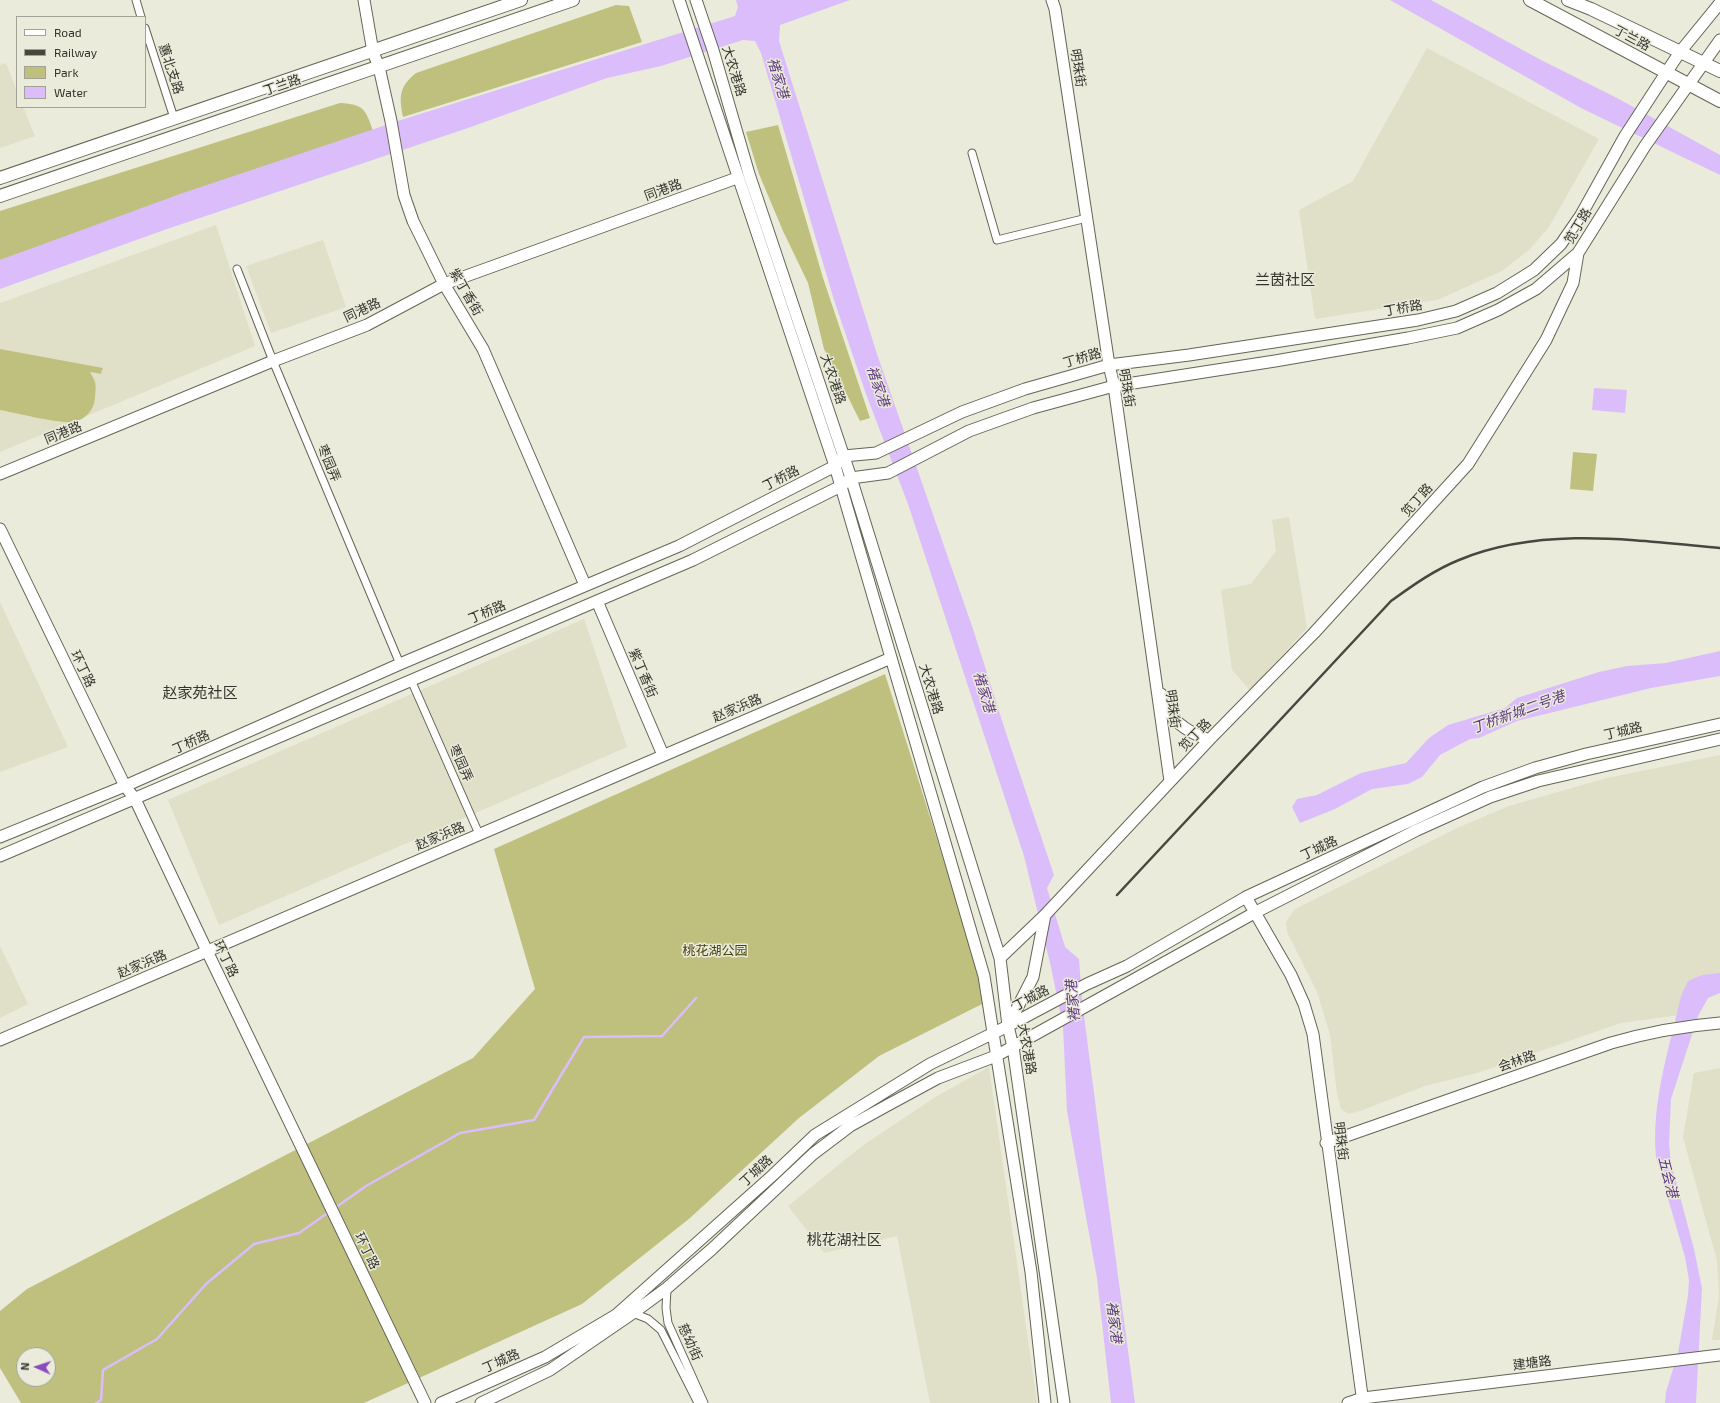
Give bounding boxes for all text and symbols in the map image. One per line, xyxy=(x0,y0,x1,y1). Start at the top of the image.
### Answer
legend xyxy=(16,16,146,108)
street label: 丁兰路 xyxy=(1611,22,1653,54)
text: Road xyxy=(54,25,82,39)
street label: 蕙北支路 xyxy=(156,42,186,96)
street label: 大农港路 xyxy=(719,44,749,98)
text: Railway xyxy=(54,45,97,59)
street label: 明珠街 xyxy=(1067,48,1089,88)
water label: 褚家港 xyxy=(764,55,792,101)
text: Park xyxy=(54,65,79,79)
street label: 丁兰路 xyxy=(261,71,303,99)
text: Water xyxy=(54,85,88,99)
street label: 同港路 xyxy=(642,176,684,204)
street label: 笕丁路 xyxy=(1561,205,1595,247)
street label: 紫丁香街 xyxy=(446,266,486,318)
district label: 兰茵社区 xyxy=(1255,271,1315,289)
street label: 同港路 xyxy=(341,295,383,325)
street label: 丁桥路 xyxy=(1382,297,1424,319)
street label: 丁桥路 xyxy=(1061,345,1103,371)
street label: 大农港路 xyxy=(817,352,849,406)
water label: 褚家港 xyxy=(863,363,893,409)
street label: 明珠街 xyxy=(1116,367,1138,409)
street label: 同港路 xyxy=(42,418,84,448)
street label: 枣园弄 xyxy=(314,442,344,484)
street label: 丁桥路 xyxy=(760,462,802,494)
street label: 笕丁路 xyxy=(1398,480,1436,520)
street label: 丁桥路 xyxy=(466,597,508,627)
street label: 紫丁香街 xyxy=(626,646,660,700)
street label: 环丁路 xyxy=(67,648,99,690)
street label: 大农港路 xyxy=(916,662,946,716)
water label: 褚家港 xyxy=(970,669,998,715)
district label: 赵家苑社区 xyxy=(163,684,237,702)
water label: 丁桥新城二号港 xyxy=(1469,687,1567,737)
street label: 明珠街 xyxy=(1163,689,1183,729)
street label: 赵家浜路 xyxy=(710,691,764,725)
street label: 笕丁路 xyxy=(1176,716,1214,754)
street label: 丁城路 xyxy=(1602,719,1644,743)
street label: 丁桥路 xyxy=(170,727,212,757)
street label: 枣园弄 xyxy=(446,742,476,784)
street label: 赵家浜路 xyxy=(413,819,467,853)
street label: 丁城路 xyxy=(1298,833,1340,863)
street label: 环丁路 xyxy=(210,938,242,980)
park label: 桃花湖公园 xyxy=(683,943,747,959)
street label: 赵家浜路 xyxy=(115,947,169,981)
water label: 褚家港 xyxy=(1063,979,1083,1023)
street label: 丁城路 xyxy=(1010,982,1052,1014)
street label: 大农港路 xyxy=(1015,1022,1039,1076)
street label: 会林路 xyxy=(1496,1047,1538,1075)
street label: 明珠街 xyxy=(1331,1121,1351,1161)
street label: 丁城路 xyxy=(736,1152,776,1190)
water label: 五会港 xyxy=(1655,1155,1681,1199)
street label: 环丁路 xyxy=(351,1230,383,1272)
district label: 桃花湖社区 xyxy=(807,1231,881,1249)
water label: 褚家港 xyxy=(1103,1300,1125,1344)
street label: 慈幼街 xyxy=(675,1321,705,1363)
street label: 丁城路 xyxy=(480,1346,522,1376)
north arrow xyxy=(16,1347,56,1387)
street label: 建塘路 xyxy=(1512,1353,1552,1373)
text: N xyxy=(18,1362,31,1371)

